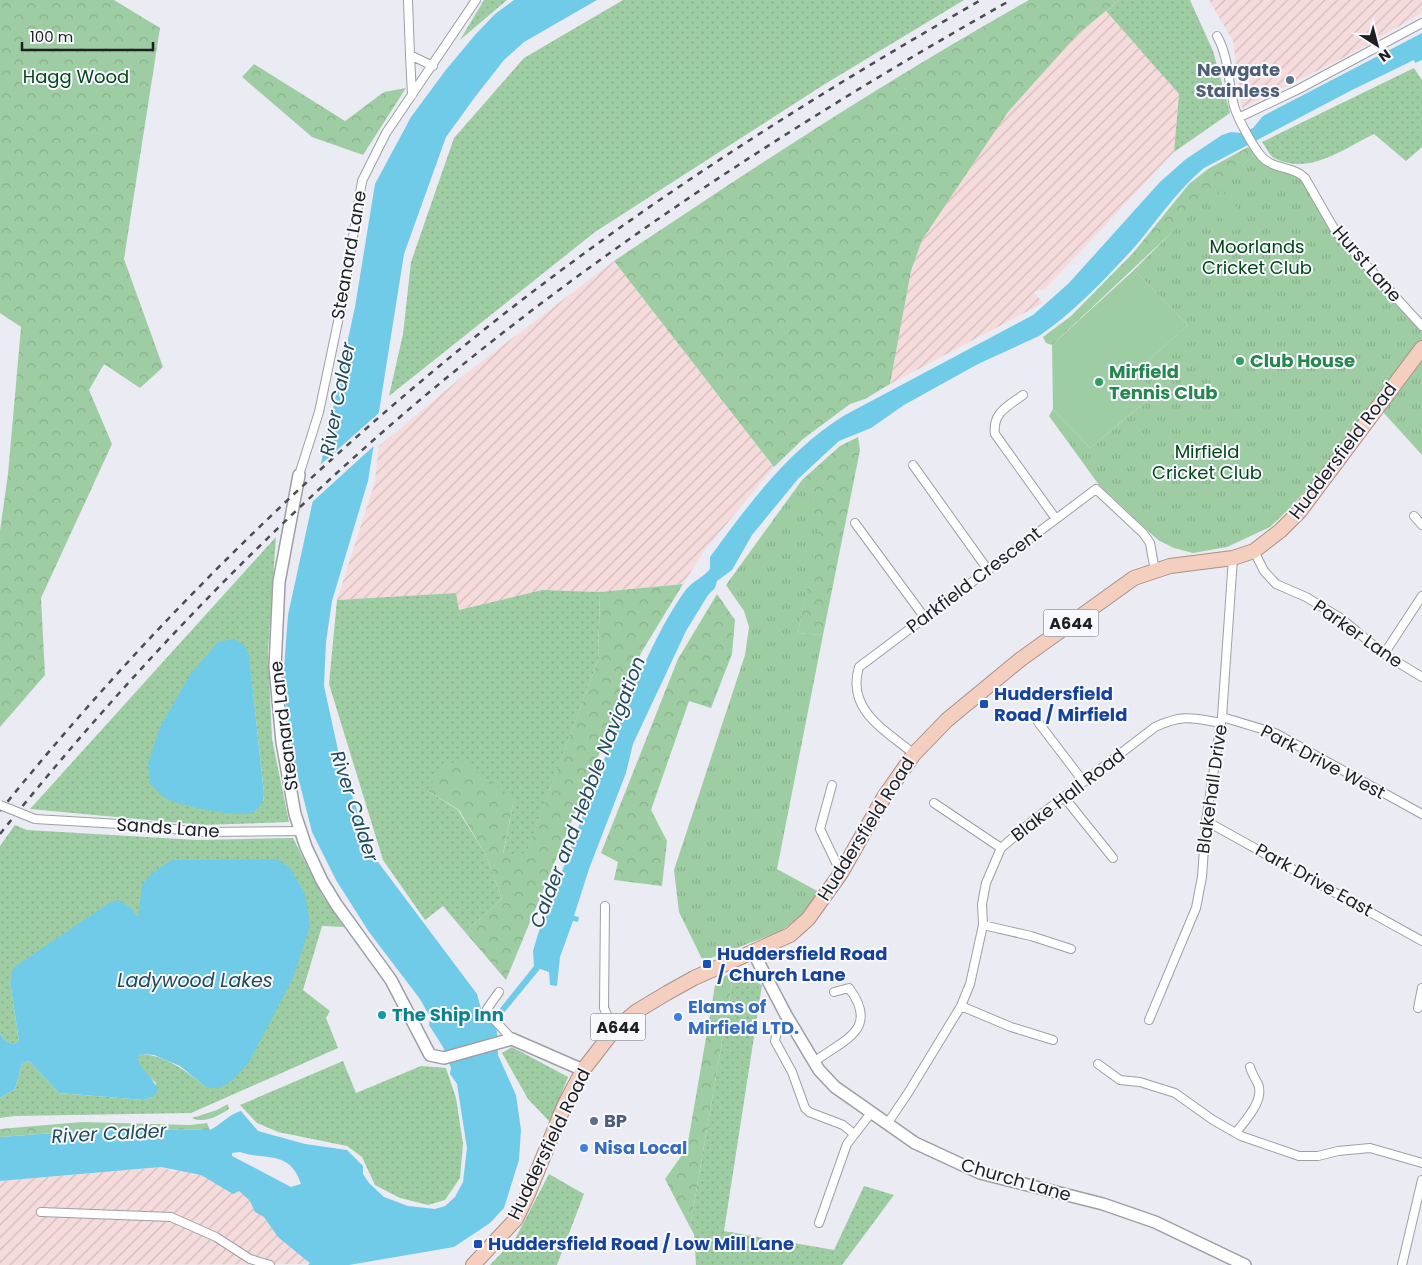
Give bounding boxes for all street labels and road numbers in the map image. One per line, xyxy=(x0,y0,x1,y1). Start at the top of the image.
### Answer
street label: Steanard Lane xyxy=(325,189,372,321)
street label: Hurst Lane xyxy=(1327,220,1408,307)
street label: Huddersfield Road xyxy=(1283,377,1402,524)
street label: Parkfield Crescent xyxy=(901,521,1046,639)
street label: Parker Lane xyxy=(1309,594,1408,674)
road number: A644 xyxy=(1044,610,1098,636)
street label: Steanard Lane xyxy=(263,660,304,792)
street label: Park Drive West xyxy=(1256,718,1390,805)
street label: Blakehall Drive xyxy=(1190,723,1233,855)
street label: Blake Hall Road xyxy=(1006,742,1130,847)
street label: Huddersfield Road xyxy=(811,752,920,905)
street label: Sands Lane xyxy=(116,811,220,844)
street label: Park Drive East xyxy=(1251,837,1377,922)
road number: A644 xyxy=(590,1014,646,1040)
street label: Huddersfield Road xyxy=(501,1064,596,1224)
street label: Church Lane xyxy=(958,1152,1074,1207)

